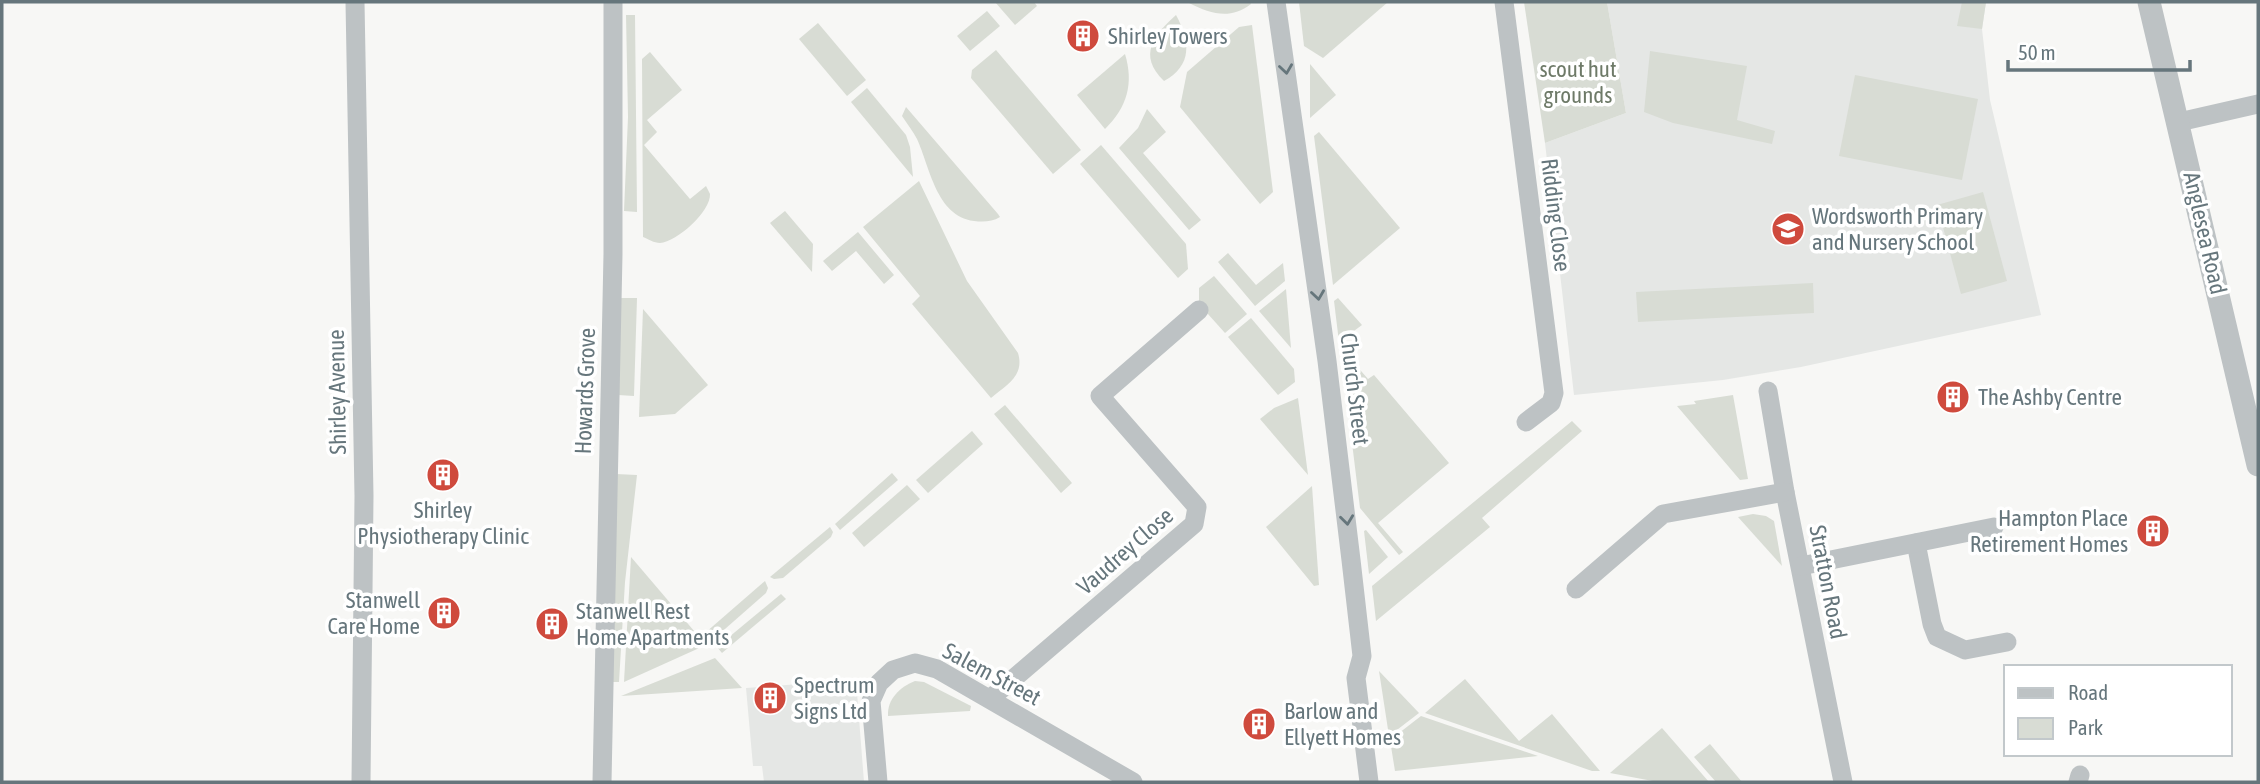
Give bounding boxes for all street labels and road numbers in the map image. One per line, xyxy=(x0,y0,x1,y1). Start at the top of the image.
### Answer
street label: Ridding Close xyxy=(1536,157,1576,273)
street label: Anglesea Road xyxy=(2178,169,2232,297)
street label: Howards Grove xyxy=(570,327,600,455)
street label: Shirley Avenue xyxy=(323,329,351,455)
street label: Church Street xyxy=(1335,331,1375,447)
street label: Vaudrey Close xyxy=(1072,502,1178,600)
street label: Stratton Road xyxy=(1804,523,1852,641)
street label: Salem Street xyxy=(939,637,1045,711)

